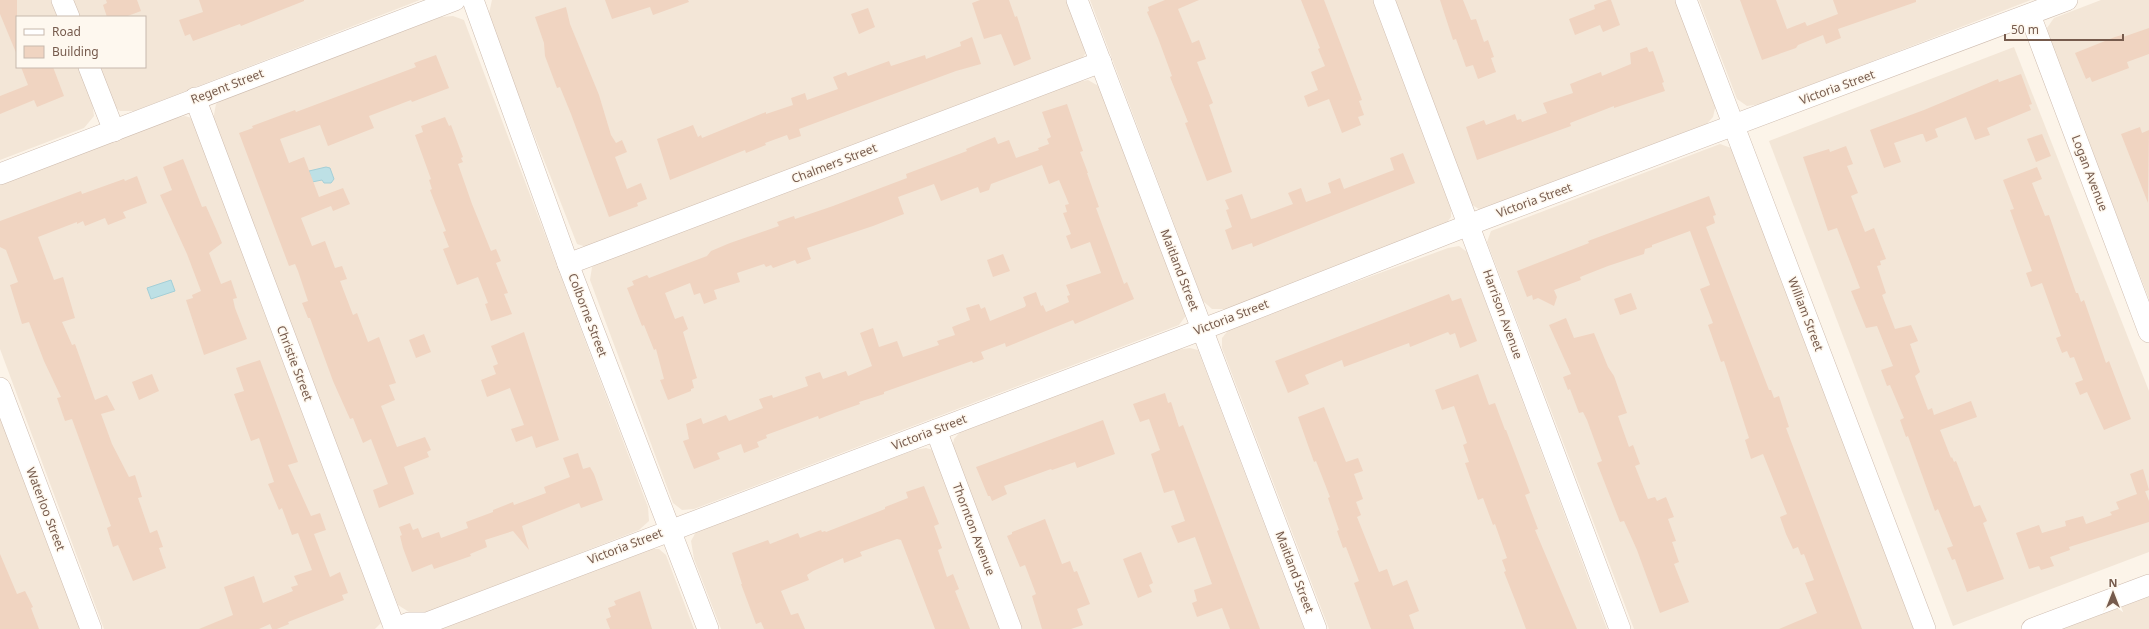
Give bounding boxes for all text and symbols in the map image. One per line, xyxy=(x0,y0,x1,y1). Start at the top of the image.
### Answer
legend xyxy=(16,16,146,68)
scale bar xyxy=(2005,16,2123,42)
text: 50 m xyxy=(2011,21,2039,38)
text: Road xyxy=(52,23,81,40)
text: Building xyxy=(52,43,99,60)
street label: Regent Street xyxy=(188,64,266,108)
street label: Victoria Street xyxy=(1797,65,1878,109)
street label: Logan Avenue xyxy=(2068,132,2112,214)
street label: Chalmers Street xyxy=(789,139,880,187)
street label: Victoria Street xyxy=(1494,178,1575,222)
street label: Maitland Street xyxy=(1157,227,1204,314)
street label: Harrison Avenue xyxy=(1479,267,1527,361)
street label: Colborne Street xyxy=(564,271,612,360)
street label: William Street xyxy=(1784,274,1828,354)
street label: Victoria Street xyxy=(1191,295,1272,339)
street label: Christie Street xyxy=(273,323,317,404)
street label: Victoria Street xyxy=(889,410,970,454)
street label: Waterloo Street xyxy=(22,465,70,554)
street label: Thornton Avenue xyxy=(949,480,1000,578)
street label: Victoria Street xyxy=(585,524,666,568)
street label: Maitland Street xyxy=(1272,529,1319,616)
north arrow xyxy=(2093,573,2133,613)
text: N xyxy=(2109,575,2117,590)

